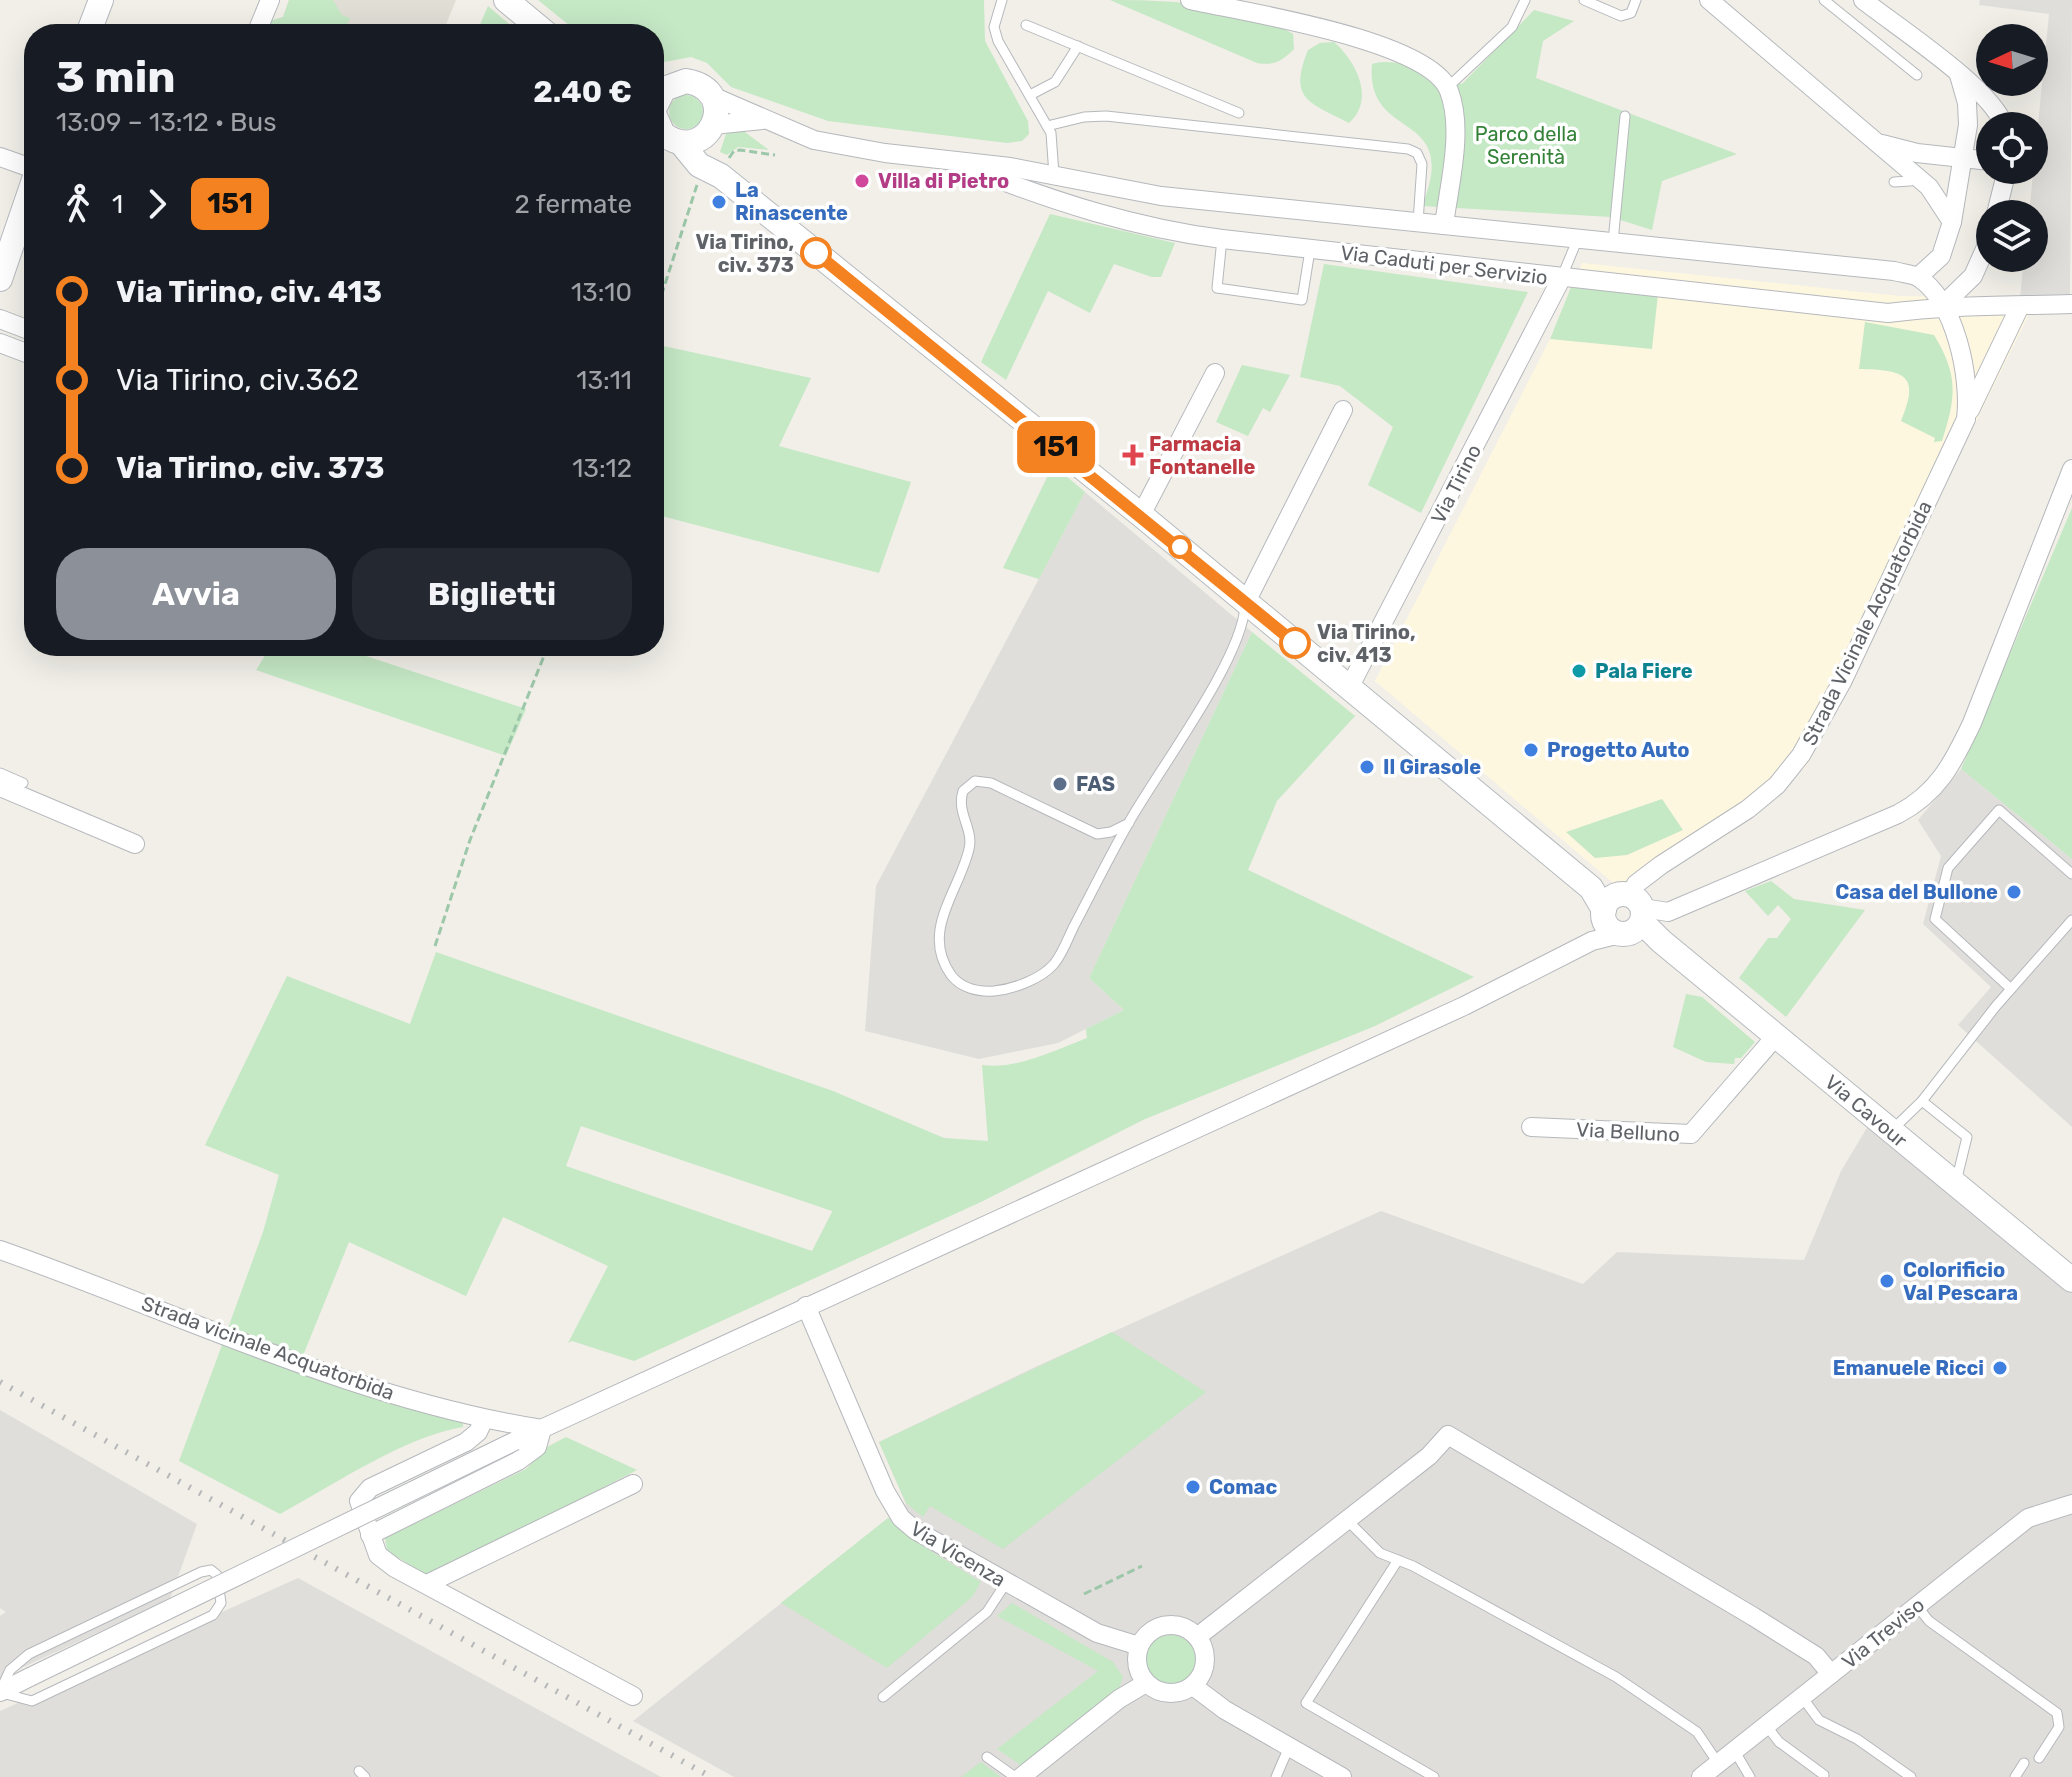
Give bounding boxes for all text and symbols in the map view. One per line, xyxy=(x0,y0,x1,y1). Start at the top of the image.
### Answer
north arrow xyxy=(1976,24,2048,96)
map controls xyxy=(1976,24,2048,272)
text: 3 min xyxy=(56,51,176,103)
text: 2.40 € xyxy=(533,74,632,110)
text: 13:09 – 13:12 · Bus xyxy=(56,107,276,138)
button: locate xyxy=(1976,112,2048,184)
park label: Parco della Serenità xyxy=(1475,122,1577,169)
place label: Villa di Pietro xyxy=(878,169,1009,193)
marker: Villa di Pietro xyxy=(853,172,871,190)
place label: La Rinascente xyxy=(735,178,848,225)
icon: walk xyxy=(56,182,100,226)
icon: forward xyxy=(135,182,179,226)
text: 151 xyxy=(207,187,253,220)
text: 1 xyxy=(112,189,123,220)
text: 2 fermate xyxy=(515,189,632,220)
marker: La Rinascente xyxy=(710,193,728,211)
button: layers xyxy=(1976,200,2048,272)
place label: Via Tirino, civ. 373 xyxy=(696,230,794,277)
marker: Via Tirino, civ. 373 xyxy=(801,238,831,268)
street label: Via Caduti per Servizio xyxy=(1339,240,1549,290)
text: Via Tirino, civ. 413 xyxy=(116,274,382,310)
text: 13:10 xyxy=(571,277,632,308)
text: Via Tirino, civ.362 xyxy=(116,362,359,398)
text: 13:11 xyxy=(576,365,632,396)
line badge: 151 xyxy=(1010,421,1102,473)
text: 151 xyxy=(1033,430,1079,463)
place label: Farmacia Fontanelle xyxy=(1149,432,1255,479)
street label: Via Tirino xyxy=(1426,440,1486,528)
marker: Farmacia Fontanelle xyxy=(1124,446,1142,464)
text: Via Tirino, civ. 373 xyxy=(116,450,384,486)
text: 13:12 xyxy=(572,453,632,484)
street label: Strada Vicinale Acquatorbida xyxy=(1797,497,1937,749)
unlabelled marker xyxy=(1169,536,1191,558)
button: Avvia xyxy=(56,548,336,640)
button: Biglietti xyxy=(352,548,632,640)
place label: Via Tirino, civ. 413 xyxy=(1317,620,1415,667)
marker: Via Tirino, civ. 413 xyxy=(1280,628,1310,658)
place label: Pala Fiere xyxy=(1595,659,1693,683)
marker: Pala Fiere xyxy=(1570,662,1588,680)
place label: Progetto Auto xyxy=(1547,738,1690,762)
marker: Progetto Auto xyxy=(1522,741,1540,759)
place label: Il Girasole xyxy=(1383,755,1481,779)
marker: Il Girasole xyxy=(1358,758,1376,776)
place label: FAS xyxy=(1076,772,1115,796)
marker: FAS xyxy=(1051,775,1069,793)
place label: Casa del Bullone xyxy=(1835,880,1998,904)
marker: Casa del Bullone xyxy=(2005,883,2023,901)
street label: Via Cavour xyxy=(1820,1070,1912,1153)
street label: Via Belluno xyxy=(1576,1117,1680,1147)
place label: Colorificio Val Pescara xyxy=(1903,1258,2018,1305)
marker: Colorificio Val Pescara xyxy=(1878,1272,1896,1290)
street label: Strada vicinale Acquatorbida xyxy=(138,1291,398,1405)
place label: Emanuele Ricci xyxy=(1833,1356,1984,1380)
marker: Emanuele Ricci xyxy=(1991,1359,2009,1377)
place label: Comac xyxy=(1209,1475,1277,1499)
marker: Comac xyxy=(1184,1478,1202,1496)
street label: Via Vicenza xyxy=(906,1516,1010,1592)
street label: Via Treviso xyxy=(1837,1592,1929,1674)

